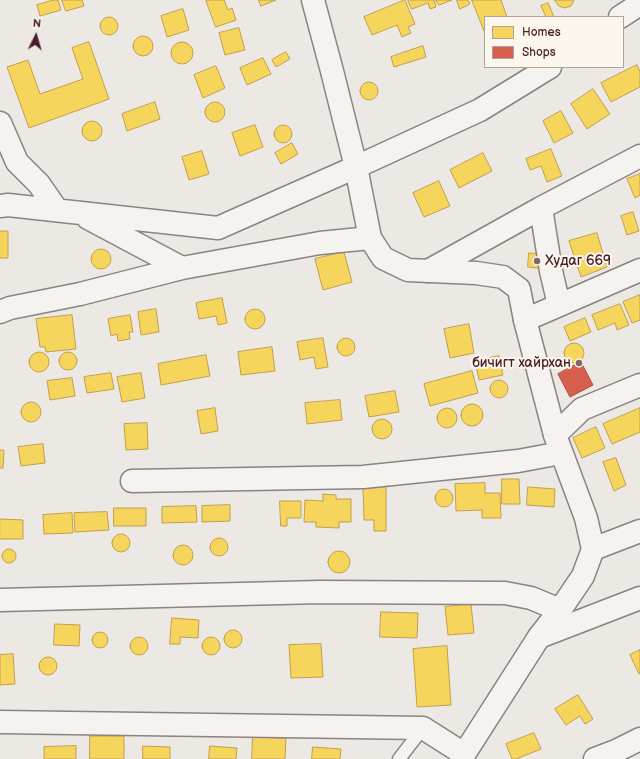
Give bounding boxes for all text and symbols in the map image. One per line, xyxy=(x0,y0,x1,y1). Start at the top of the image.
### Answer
north arrow xyxy=(16,16,56,56)
legend xyxy=(484,16,624,68)
text: N xyxy=(32,17,42,30)
text: Homes xyxy=(522,25,561,40)
text: Shops xyxy=(522,45,556,60)
place label: Худаг 669 xyxy=(545,253,611,269)
marker: Худаг 669 xyxy=(532,256,542,266)
place label: бичигт хайрхан xyxy=(472,355,571,371)
marker: бичигт хайрхан xyxy=(574,358,584,368)

